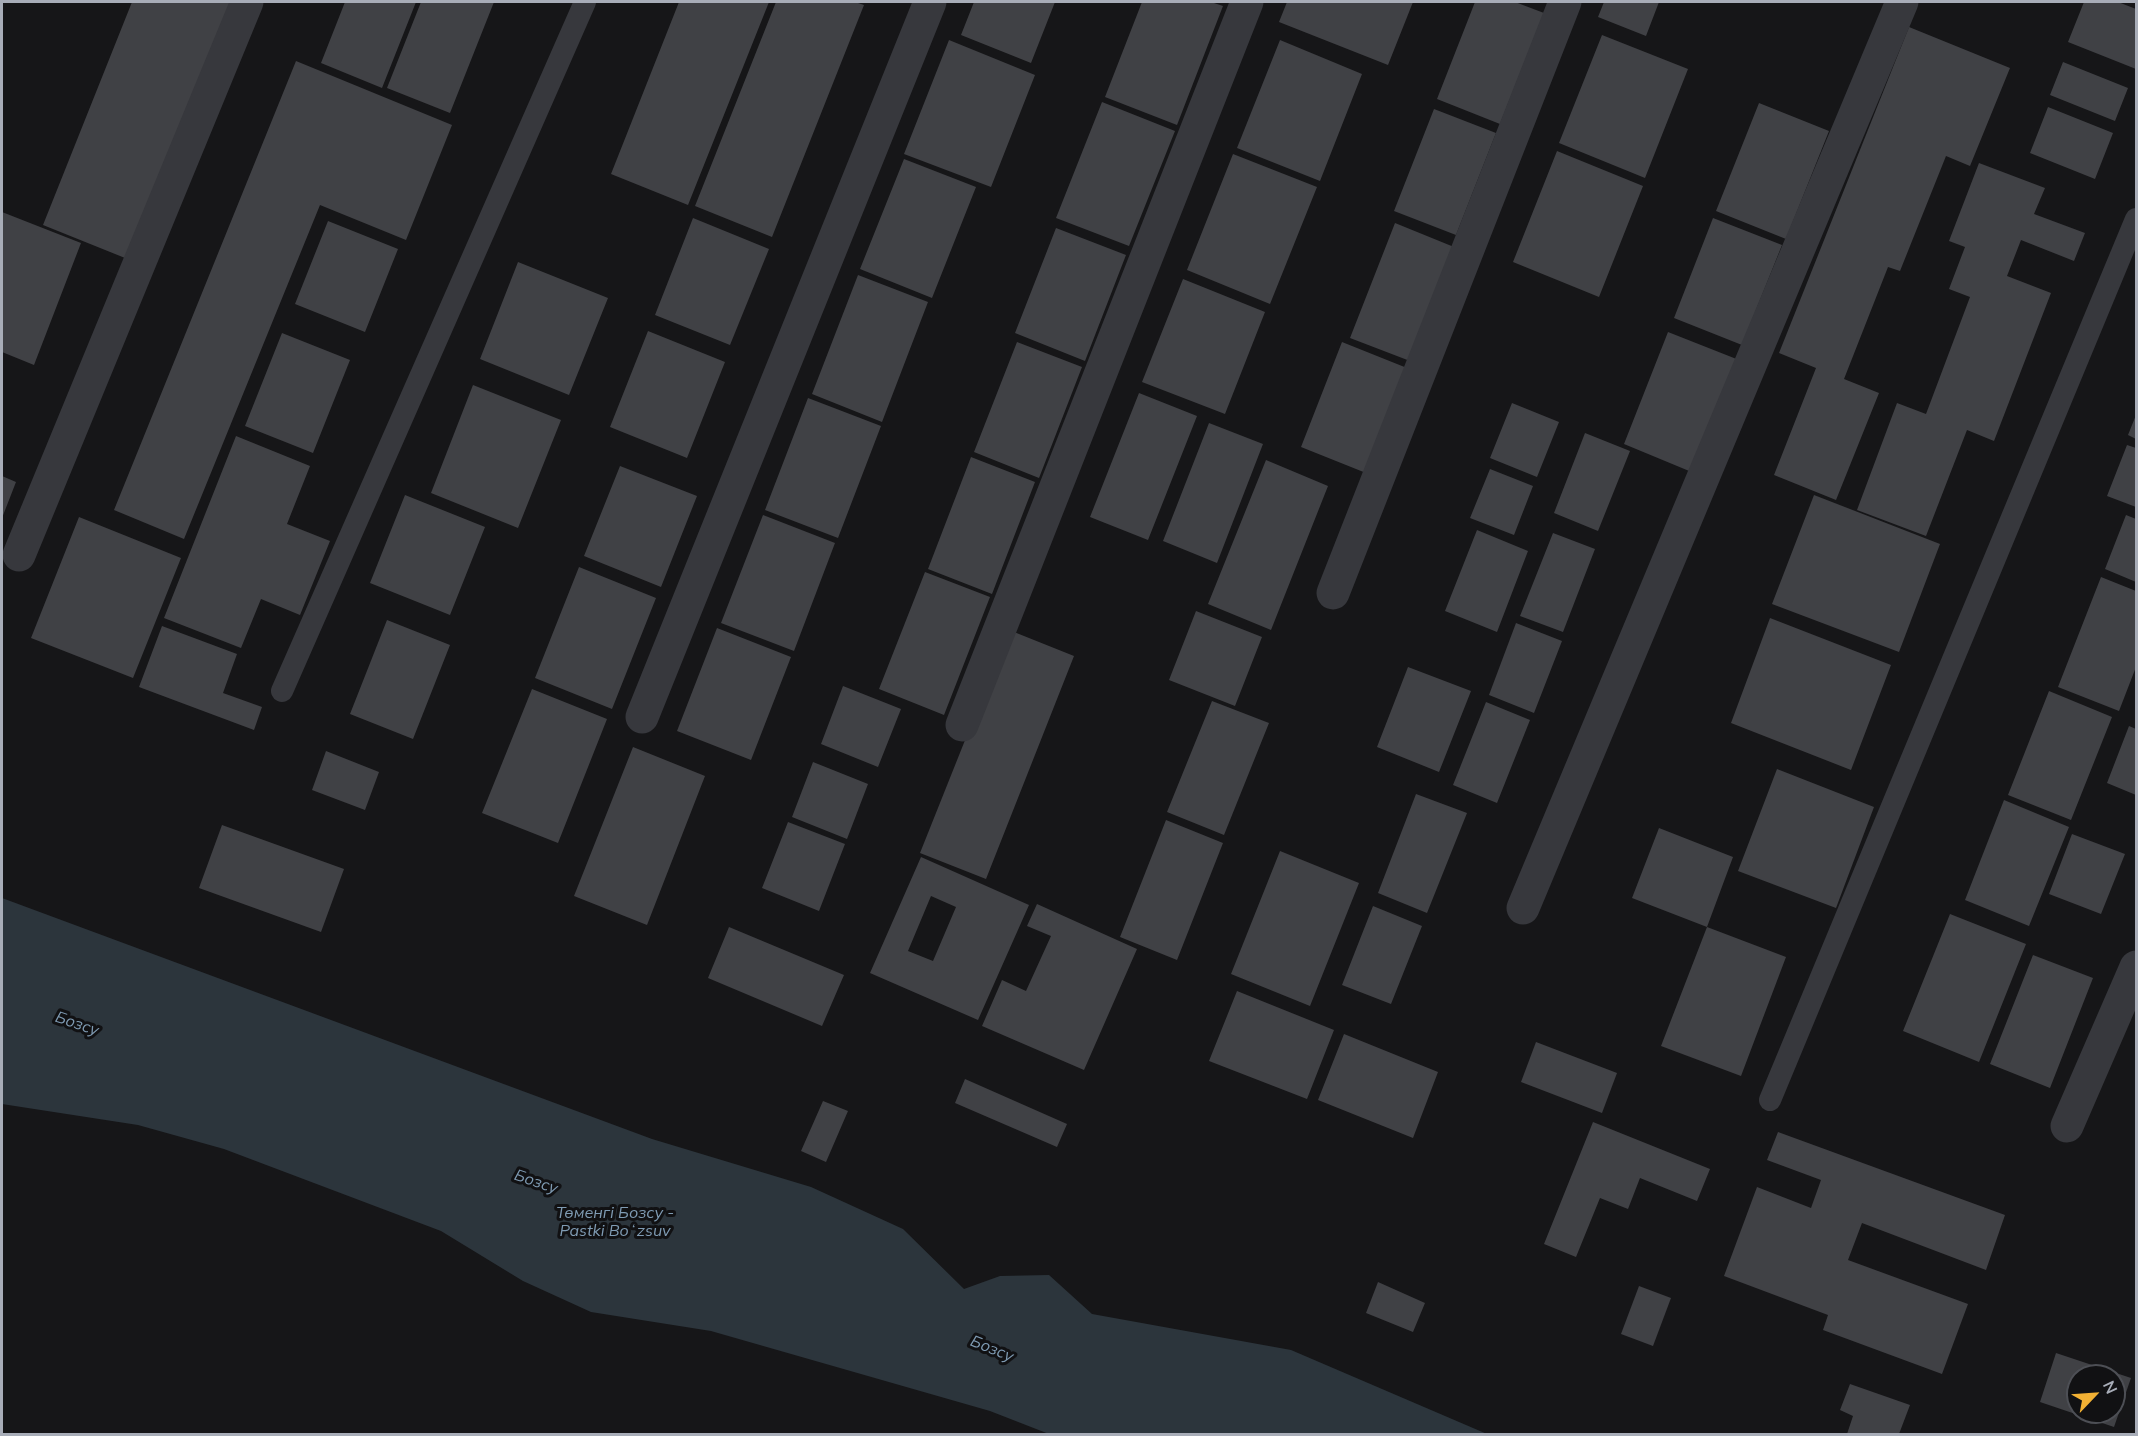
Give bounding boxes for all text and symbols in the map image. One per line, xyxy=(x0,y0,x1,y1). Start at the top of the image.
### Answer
water label: Бозсу xyxy=(53,1008,101,1040)
water label: Бозсу xyxy=(512,1166,560,1198)
water label: Төменгі Бозсу - Pastki Boʻzsuv xyxy=(556,1203,674,1241)
water label: Бозсу xyxy=(968,1332,1016,1366)
north arrow xyxy=(2066,1364,2126,1424)
text: N xyxy=(2099,1378,2122,1397)

